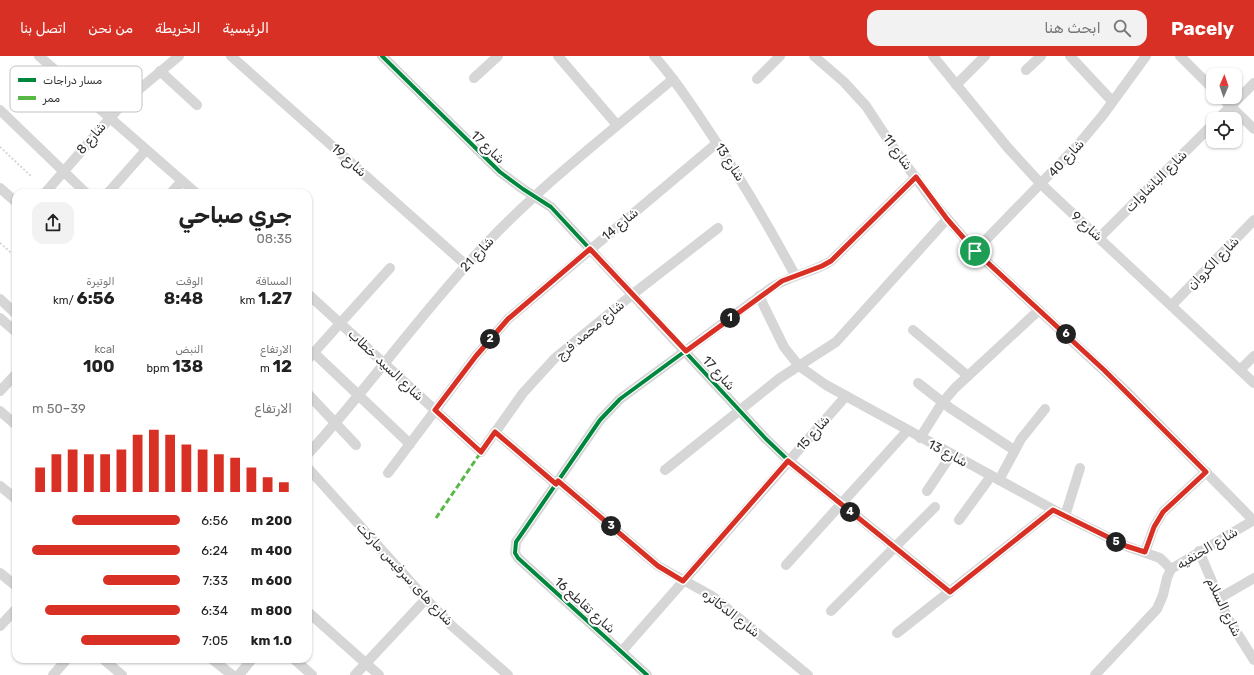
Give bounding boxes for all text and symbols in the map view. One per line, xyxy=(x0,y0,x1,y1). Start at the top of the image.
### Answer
search box xyxy=(867,10,1147,46)
icon: search xyxy=(1111,17,1133,39)
text: Pacely xyxy=(1171,17,1234,40)
text: ابحث هنا xyxy=(1044,19,1101,37)
text: اتصل بنا xyxy=(20,20,66,37)
text: من نحن xyxy=(88,20,133,37)
text: الخريطة xyxy=(155,20,200,37)
text: الرئيسية xyxy=(222,20,269,37)
legend xyxy=(10,66,142,112)
north arrow xyxy=(1206,68,1242,104)
map controls xyxy=(1206,68,1242,148)
text: مسار دراجات xyxy=(43,74,102,87)
text: ممر xyxy=(42,92,60,105)
button: locate xyxy=(1206,112,1242,148)
street label: شارع 8 xyxy=(73,119,110,158)
street label: شارع 17 xyxy=(467,127,508,168)
street label: شارع 11 xyxy=(878,131,916,174)
street label: شارع 40 xyxy=(1045,136,1088,181)
street label: شارع 19 xyxy=(327,140,370,181)
street label: شارع 13 xyxy=(710,140,748,185)
street label: شارع الباشاوات xyxy=(1122,147,1191,216)
button: share xyxy=(32,202,74,244)
text: جري صباحي xyxy=(179,202,292,229)
street label: شارع 14 xyxy=(599,205,642,245)
street label: شارع 9 xyxy=(1067,208,1106,245)
text: 08:35 xyxy=(257,231,292,246)
street label: شارع 21 xyxy=(457,233,498,276)
street label: شارع الكروان xyxy=(1184,233,1243,294)
pin xyxy=(958,234,992,268)
icon: arrive xyxy=(964,240,986,262)
text: الوتيرة xyxy=(86,275,115,288)
text: الوقت xyxy=(176,275,203,288)
text: المسافة xyxy=(255,275,292,288)
text: 6:56 xyxy=(77,288,115,308)
text: 8:48 xyxy=(164,288,203,308)
text: 1.27 xyxy=(258,288,292,308)
text: /km xyxy=(53,294,77,307)
text: km xyxy=(240,294,258,307)
street label: شارع محمد فرج xyxy=(553,297,628,364)
pin: 1 xyxy=(720,308,740,328)
text: 1 xyxy=(727,311,733,324)
pin: 6 xyxy=(1056,324,1076,344)
street label: شارع السيد خطاب xyxy=(344,326,427,405)
text: 6 xyxy=(1062,327,1070,340)
pin: 2 xyxy=(480,329,500,349)
text: 2 xyxy=(486,332,494,345)
text: kcal xyxy=(94,343,115,356)
text: النبض xyxy=(176,343,203,356)
text: الارتفاع xyxy=(260,343,292,356)
street label: شارع 17 xyxy=(698,353,738,395)
text: 100 xyxy=(83,356,115,376)
text: 138 xyxy=(172,356,203,376)
text: 12 xyxy=(273,356,292,376)
text: bpm xyxy=(147,362,172,375)
text: m xyxy=(260,362,273,375)
text: 39–50 m xyxy=(32,401,86,416)
text: الارتفاع xyxy=(255,401,292,416)
street label: شارع 15 xyxy=(793,412,834,455)
street label: شارع 13 xyxy=(925,436,970,471)
pin: 4 xyxy=(840,502,860,522)
text: 4 xyxy=(846,505,854,518)
text: 6:56 xyxy=(201,513,228,528)
text: 200 m xyxy=(251,513,292,528)
pin: 3 xyxy=(601,516,621,536)
text: 3 xyxy=(607,519,615,532)
street label: شارع هاى سرفيس ماركت xyxy=(352,520,457,630)
street label: شارع الحنفيه xyxy=(1174,524,1241,574)
pin: 5 xyxy=(1106,532,1126,552)
text: 5 xyxy=(1112,535,1120,548)
text: 6:24 xyxy=(201,543,228,558)
text: 400 m xyxy=(251,543,292,558)
text: 7:33 xyxy=(202,573,228,588)
text: 600 m xyxy=(251,573,292,588)
street label: شارع تقاطع 16 xyxy=(549,574,619,638)
street label: شارع السلام xyxy=(1201,575,1245,640)
street label: شارع الدكاتره xyxy=(698,586,763,642)
text: 6:34 xyxy=(201,603,228,618)
text: 800 m xyxy=(251,603,292,618)
text: 7:05 xyxy=(202,633,228,648)
text: 1.0 km xyxy=(251,633,292,648)

